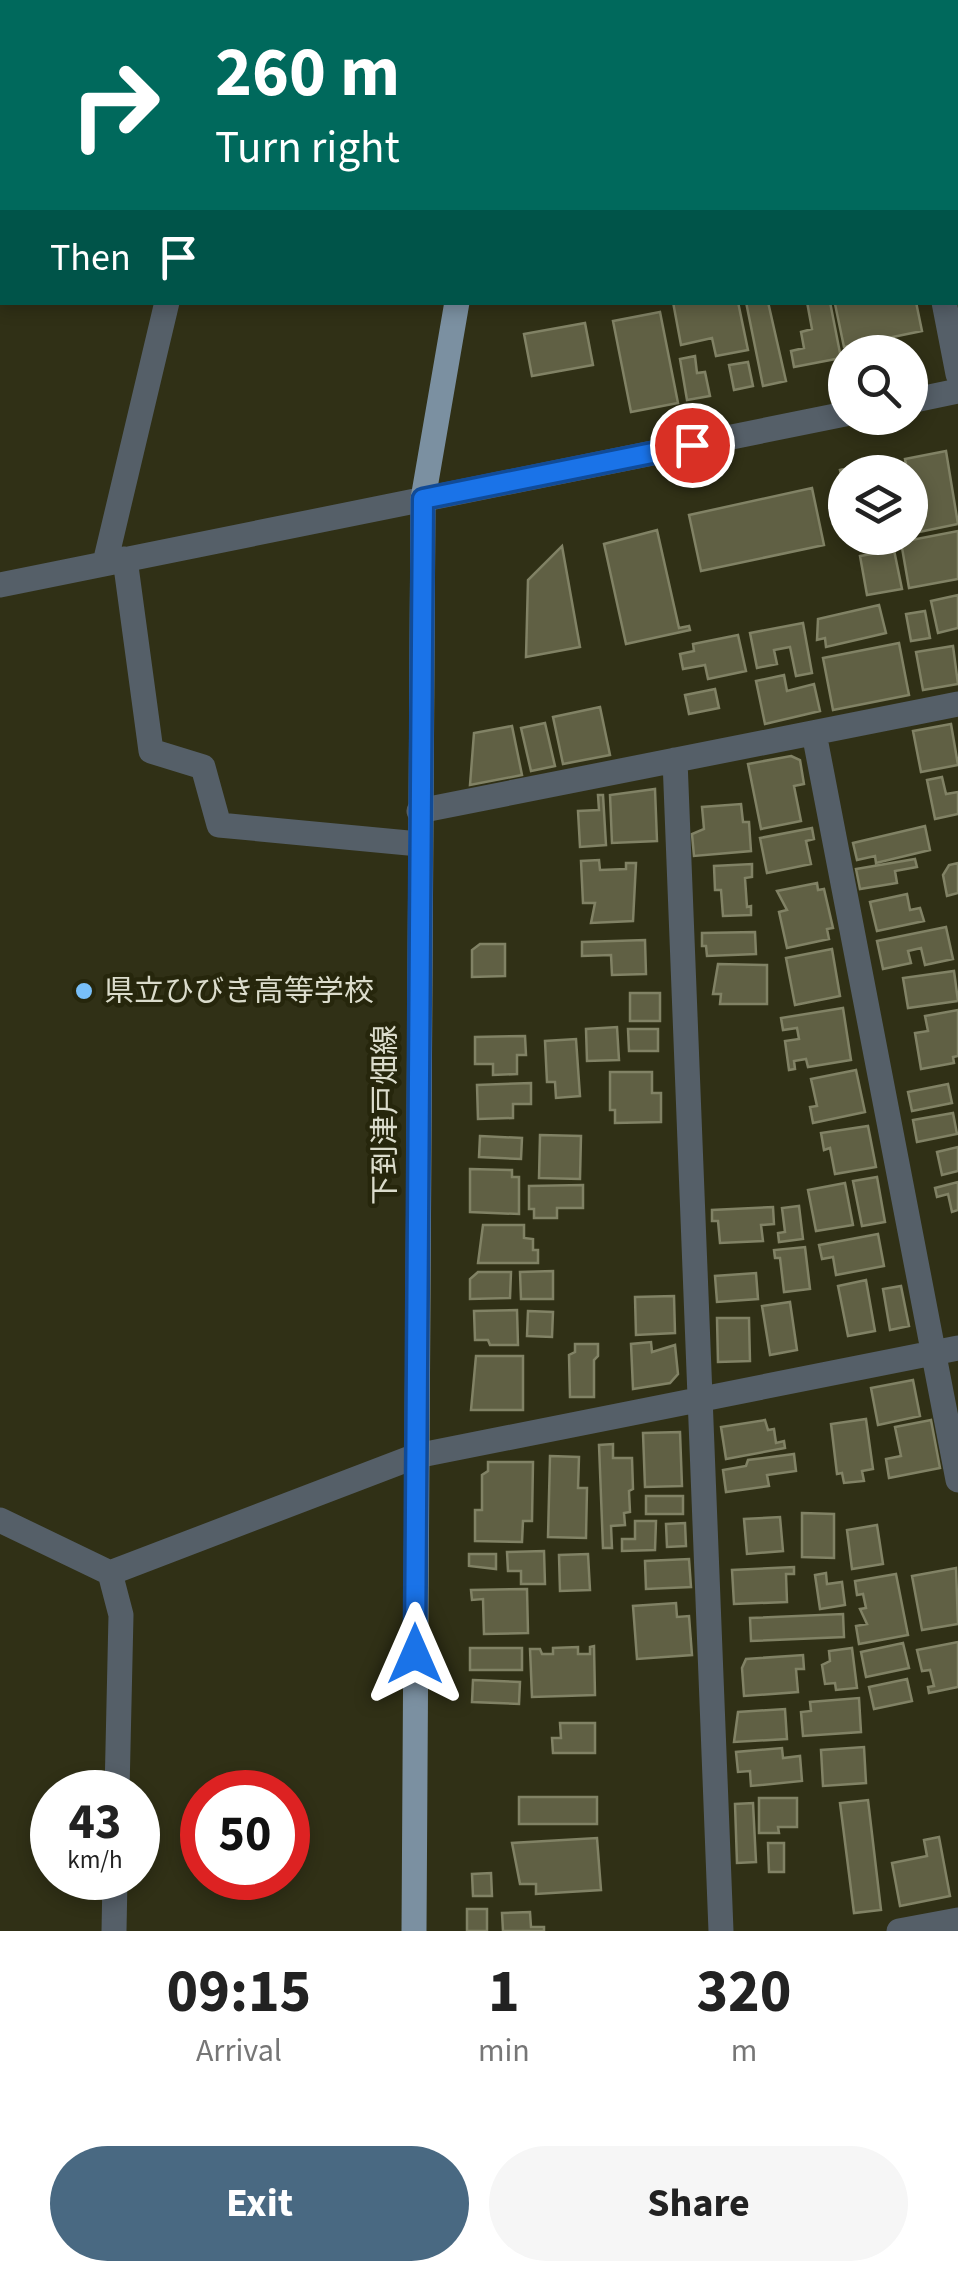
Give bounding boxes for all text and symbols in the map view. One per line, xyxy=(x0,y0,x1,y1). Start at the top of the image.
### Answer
text: 260 m xyxy=(215,23,400,123)
icon: right xyxy=(50,40,180,170)
text: Turn right xyxy=(215,116,400,180)
icon: arrive xyxy=(151,230,206,285)
text: Then xyxy=(50,231,131,285)
map controls xyxy=(828,335,928,555)
button: search xyxy=(828,335,928,435)
pin xyxy=(650,403,735,488)
icon: arrive xyxy=(665,418,720,473)
button: layers xyxy=(828,455,928,555)
place label: 県立ひびき高等学校 xyxy=(104,970,374,1013)
marker: 県立ひびき高等学校 xyxy=(73,980,95,1002)
street label: 下到津戸畑線 xyxy=(364,1025,407,1205)
position arrow xyxy=(363,1602,467,1706)
speed limit sign: 50 xyxy=(180,1770,310,1900)
text: 43 xyxy=(69,1787,121,1858)
text: km/h xyxy=(67,1842,123,1878)
text: 09:15 xyxy=(167,1950,311,2035)
text: 1 xyxy=(488,1950,520,2035)
text: 320 xyxy=(696,1950,791,2035)
text: Arrival xyxy=(196,2028,282,2074)
text: min xyxy=(478,2028,530,2074)
text: m xyxy=(731,2028,757,2074)
button: Exit xyxy=(50,2146,469,2261)
button: Share xyxy=(489,2146,908,2261)

